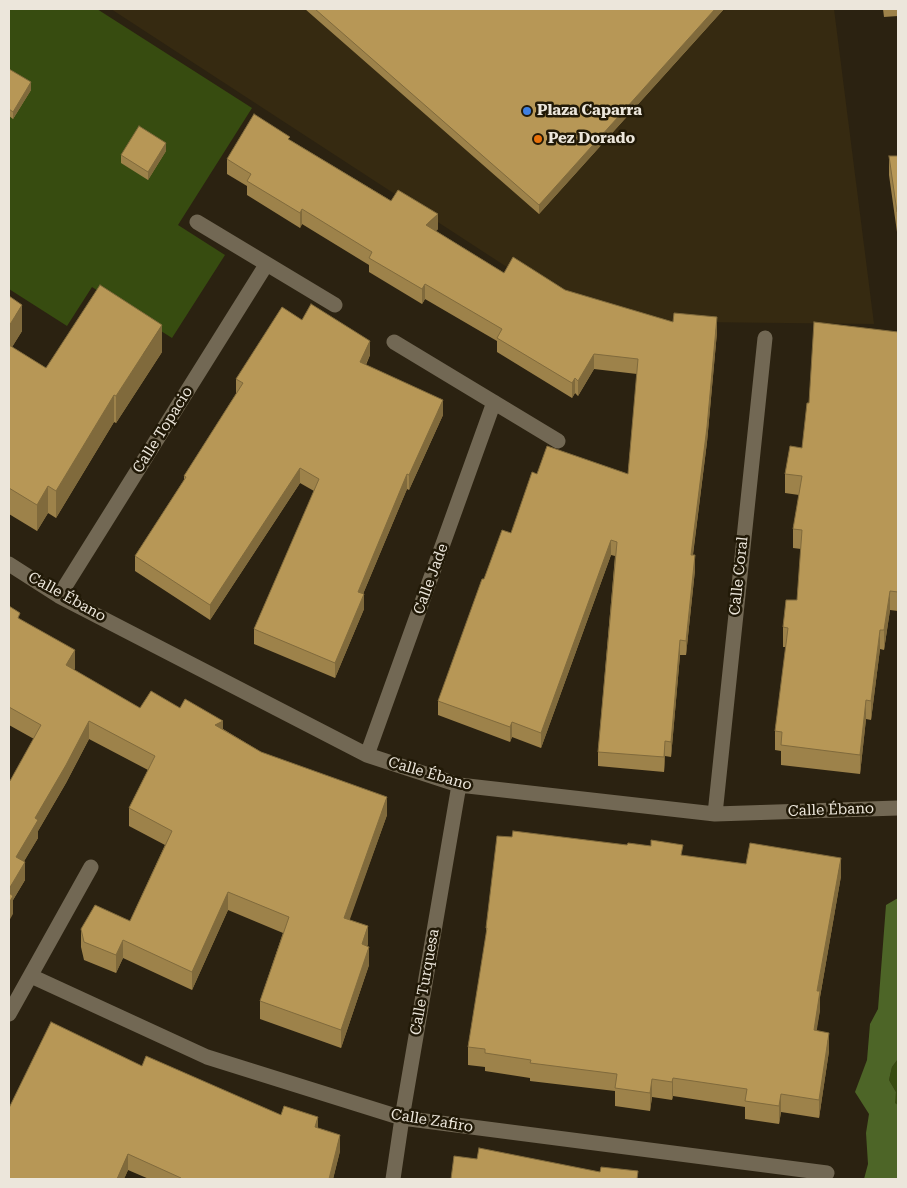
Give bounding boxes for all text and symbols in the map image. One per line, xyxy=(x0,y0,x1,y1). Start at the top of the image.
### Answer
place label: Plaza Caparra xyxy=(537,102,642,120)
marker: Plaza Caparra xyxy=(521,105,533,117)
place label: Pez Dorado xyxy=(548,130,635,148)
marker: Pez Dorado xyxy=(532,133,544,145)
street label: Calle Topacio xyxy=(129,383,197,477)
street label: Calle Coral xyxy=(726,536,752,616)
street label: Calle Jade xyxy=(410,541,452,617)
street label: Calle Ébano xyxy=(25,568,109,626)
street label: Calle Ébano xyxy=(386,753,474,795)
street label: Calle Ébano xyxy=(788,799,874,821)
street label: Calle Turquesa xyxy=(407,927,443,1037)
street label: Calle Zafiro xyxy=(390,1106,474,1136)

